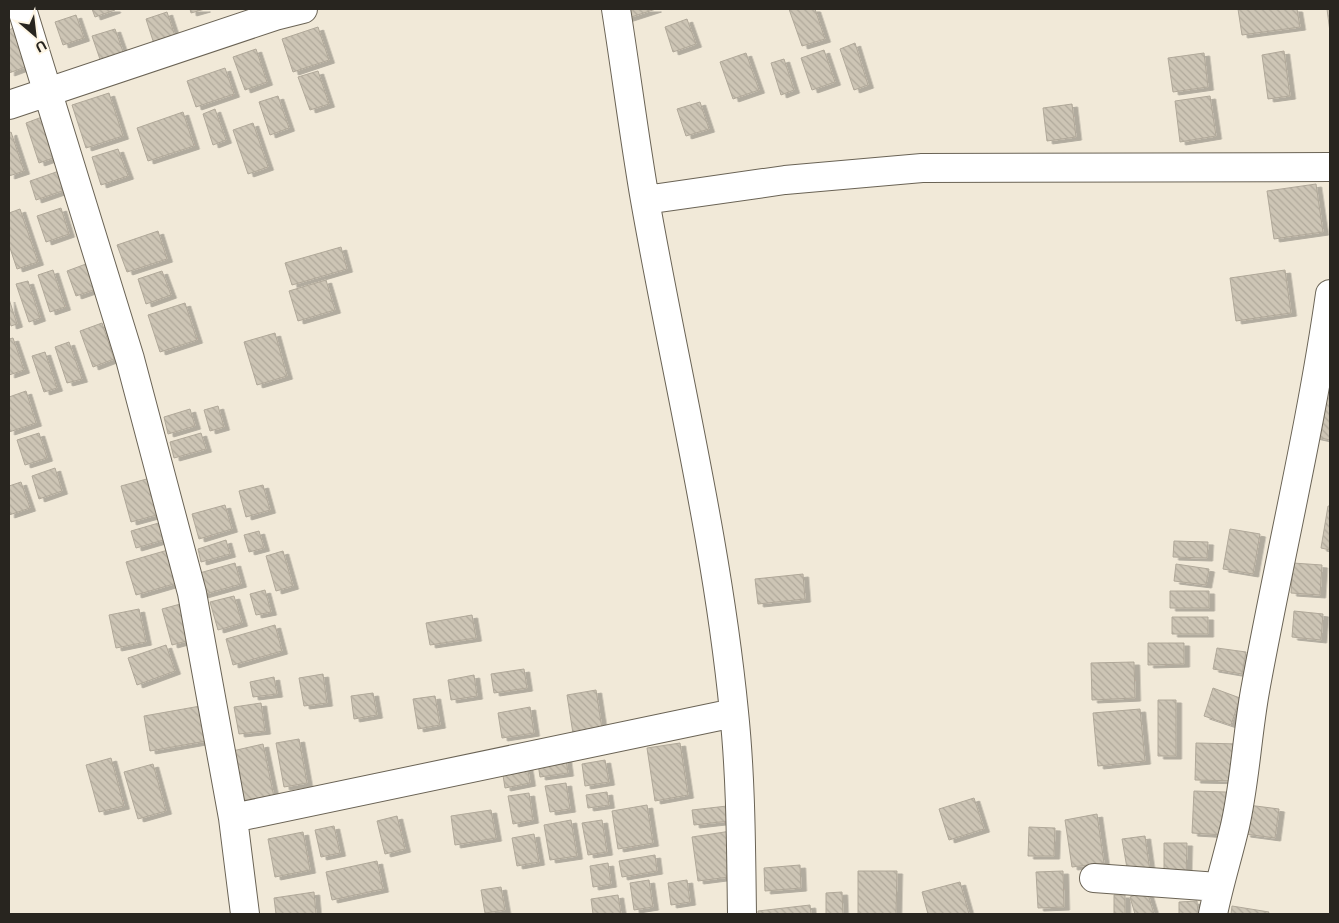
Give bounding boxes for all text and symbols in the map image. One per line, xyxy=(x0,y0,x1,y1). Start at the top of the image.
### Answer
north arrow xyxy=(10,10,60,60)
text: U xyxy=(33,37,49,56)

